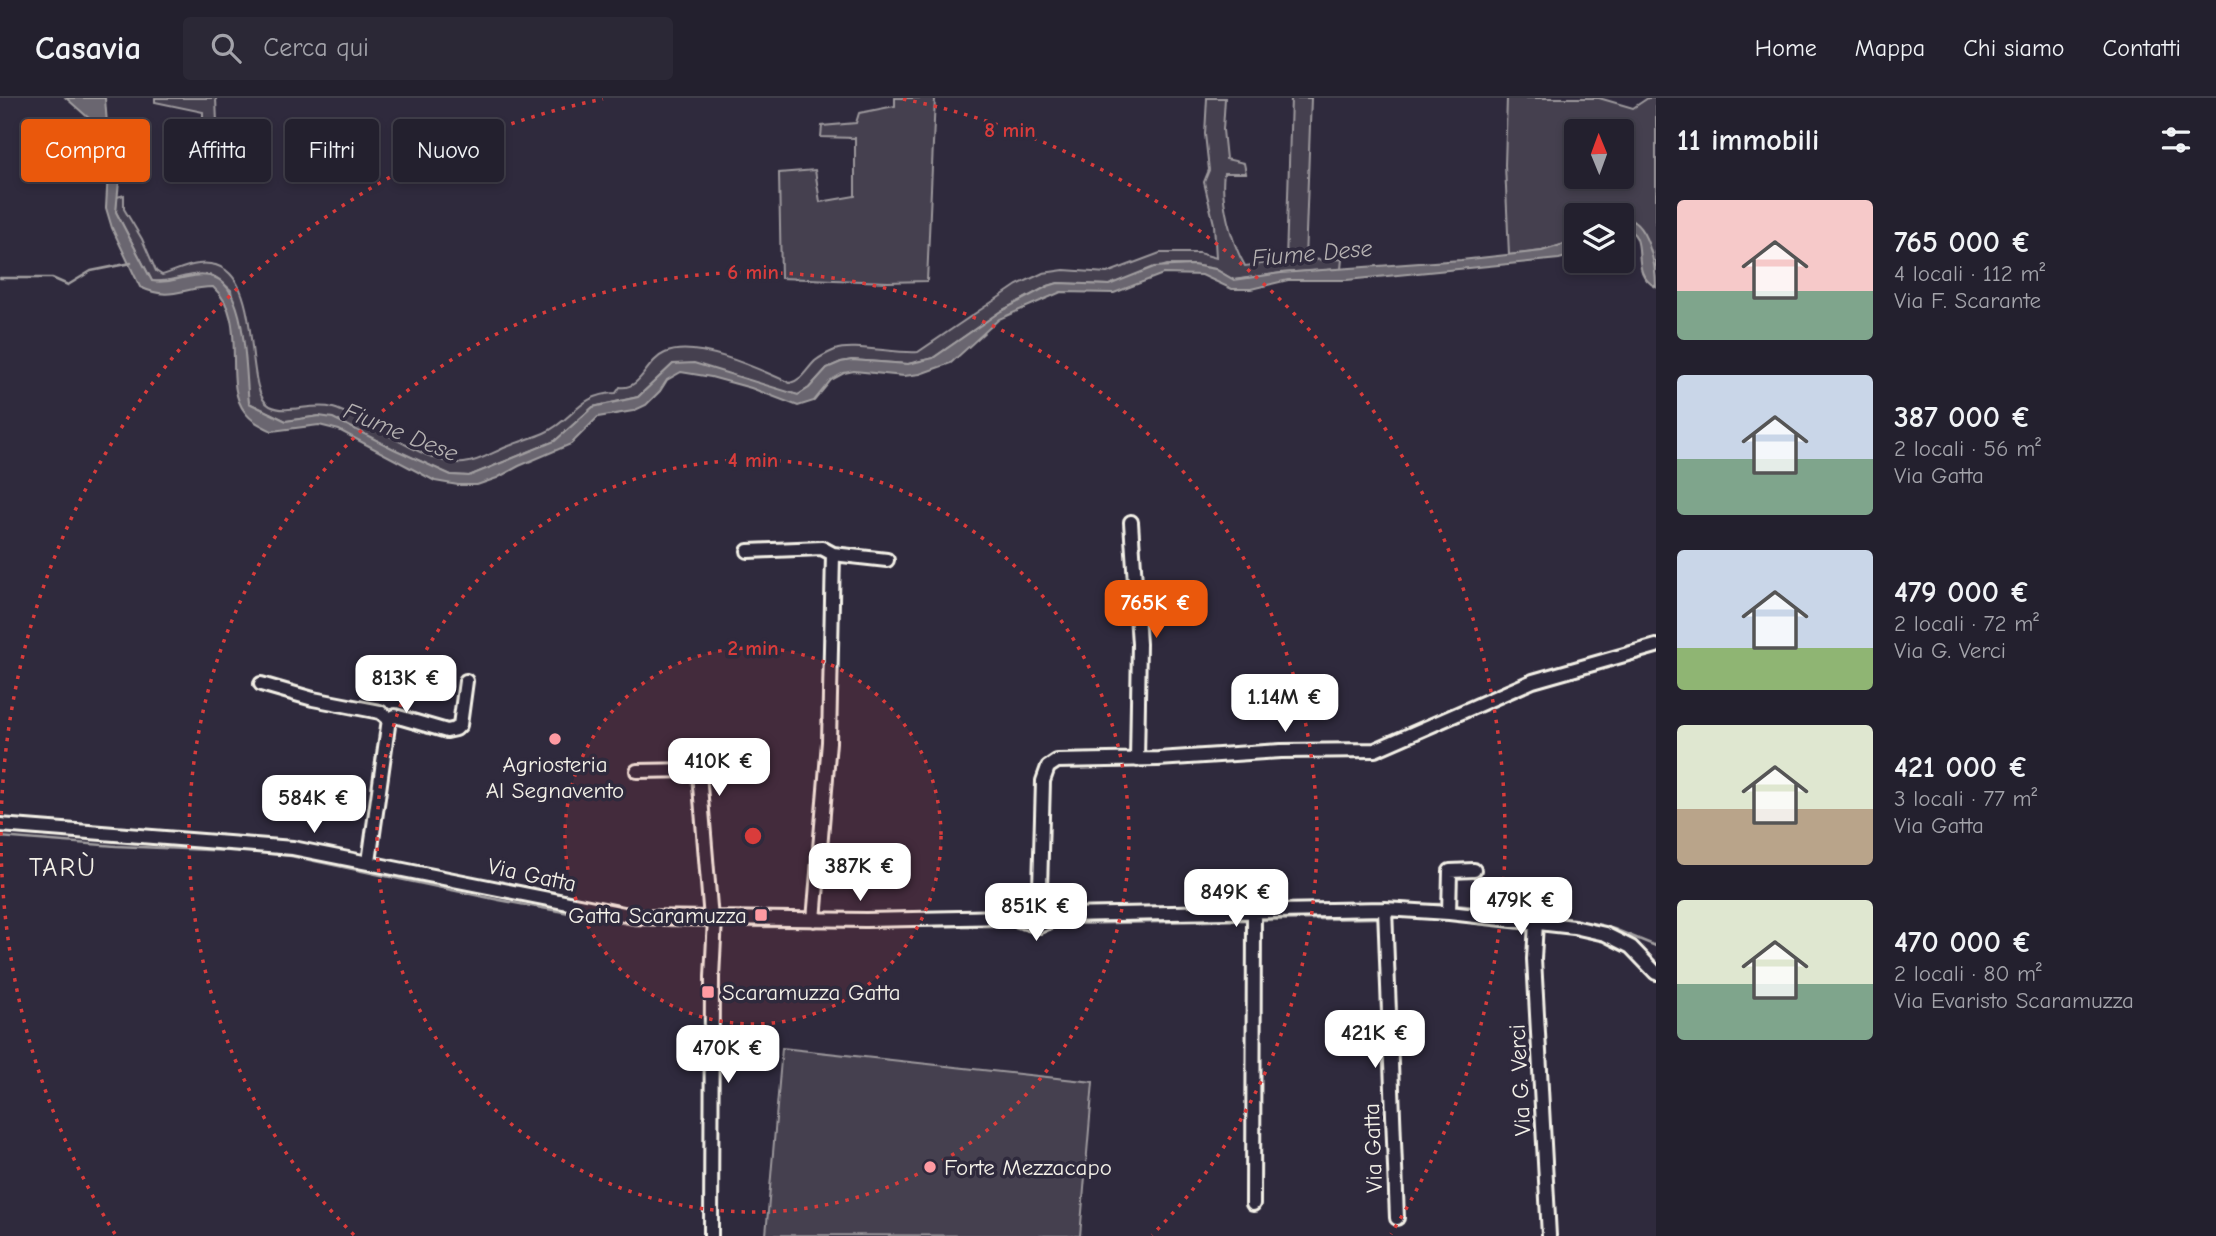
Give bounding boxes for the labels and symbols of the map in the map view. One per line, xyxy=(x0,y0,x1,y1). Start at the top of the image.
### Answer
text: 8 min xyxy=(984,118,1036,142)
north arrow xyxy=(1564,119,1634,189)
water label: Fiume Dese xyxy=(1250,234,1374,272)
text: 6 min xyxy=(727,260,779,284)
water label: Fiume Dese xyxy=(340,396,462,468)
text: 4 min xyxy=(728,448,778,472)
pin: 765K € xyxy=(1099,580,1213,640)
text: 2 min xyxy=(727,636,779,660)
pin: 813K € xyxy=(349,656,463,715)
pin: 1.14M € xyxy=(1220,674,1350,734)
marker: Agriosteria Al Segnavento xyxy=(547,731,563,747)
pin: 410K € xyxy=(662,738,776,798)
place label: Agriosteria Al Segnavento xyxy=(486,751,624,804)
pin: 584K € xyxy=(257,776,371,835)
centre of rings xyxy=(741,824,765,848)
pin: 387K € xyxy=(803,844,917,903)
district label: TARÙ xyxy=(29,852,97,883)
street label: Via Gatta xyxy=(485,852,579,898)
pin: 849K € xyxy=(1179,870,1293,929)
pin: 479K € xyxy=(1464,878,1578,937)
pin: 851K € xyxy=(979,884,1093,943)
place label: Gatta Scaramuzza xyxy=(568,902,747,929)
marker: Gatta Scaramuzza xyxy=(753,907,769,923)
place label: Scaramuzza Gatta xyxy=(722,979,901,1006)
marker: Scaramuzza Gatta xyxy=(700,984,716,1000)
pin: 421K € xyxy=(1318,1010,1432,1070)
street label: Via G. Verci xyxy=(1504,1023,1536,1137)
pin: 470K € xyxy=(671,1026,785,1085)
street label: Via Gatta xyxy=(1358,1103,1388,1193)
place label: Forte Mezzacapo xyxy=(944,1154,1112,1181)
marker: Forte Mezzacapo xyxy=(922,1159,938,1175)

